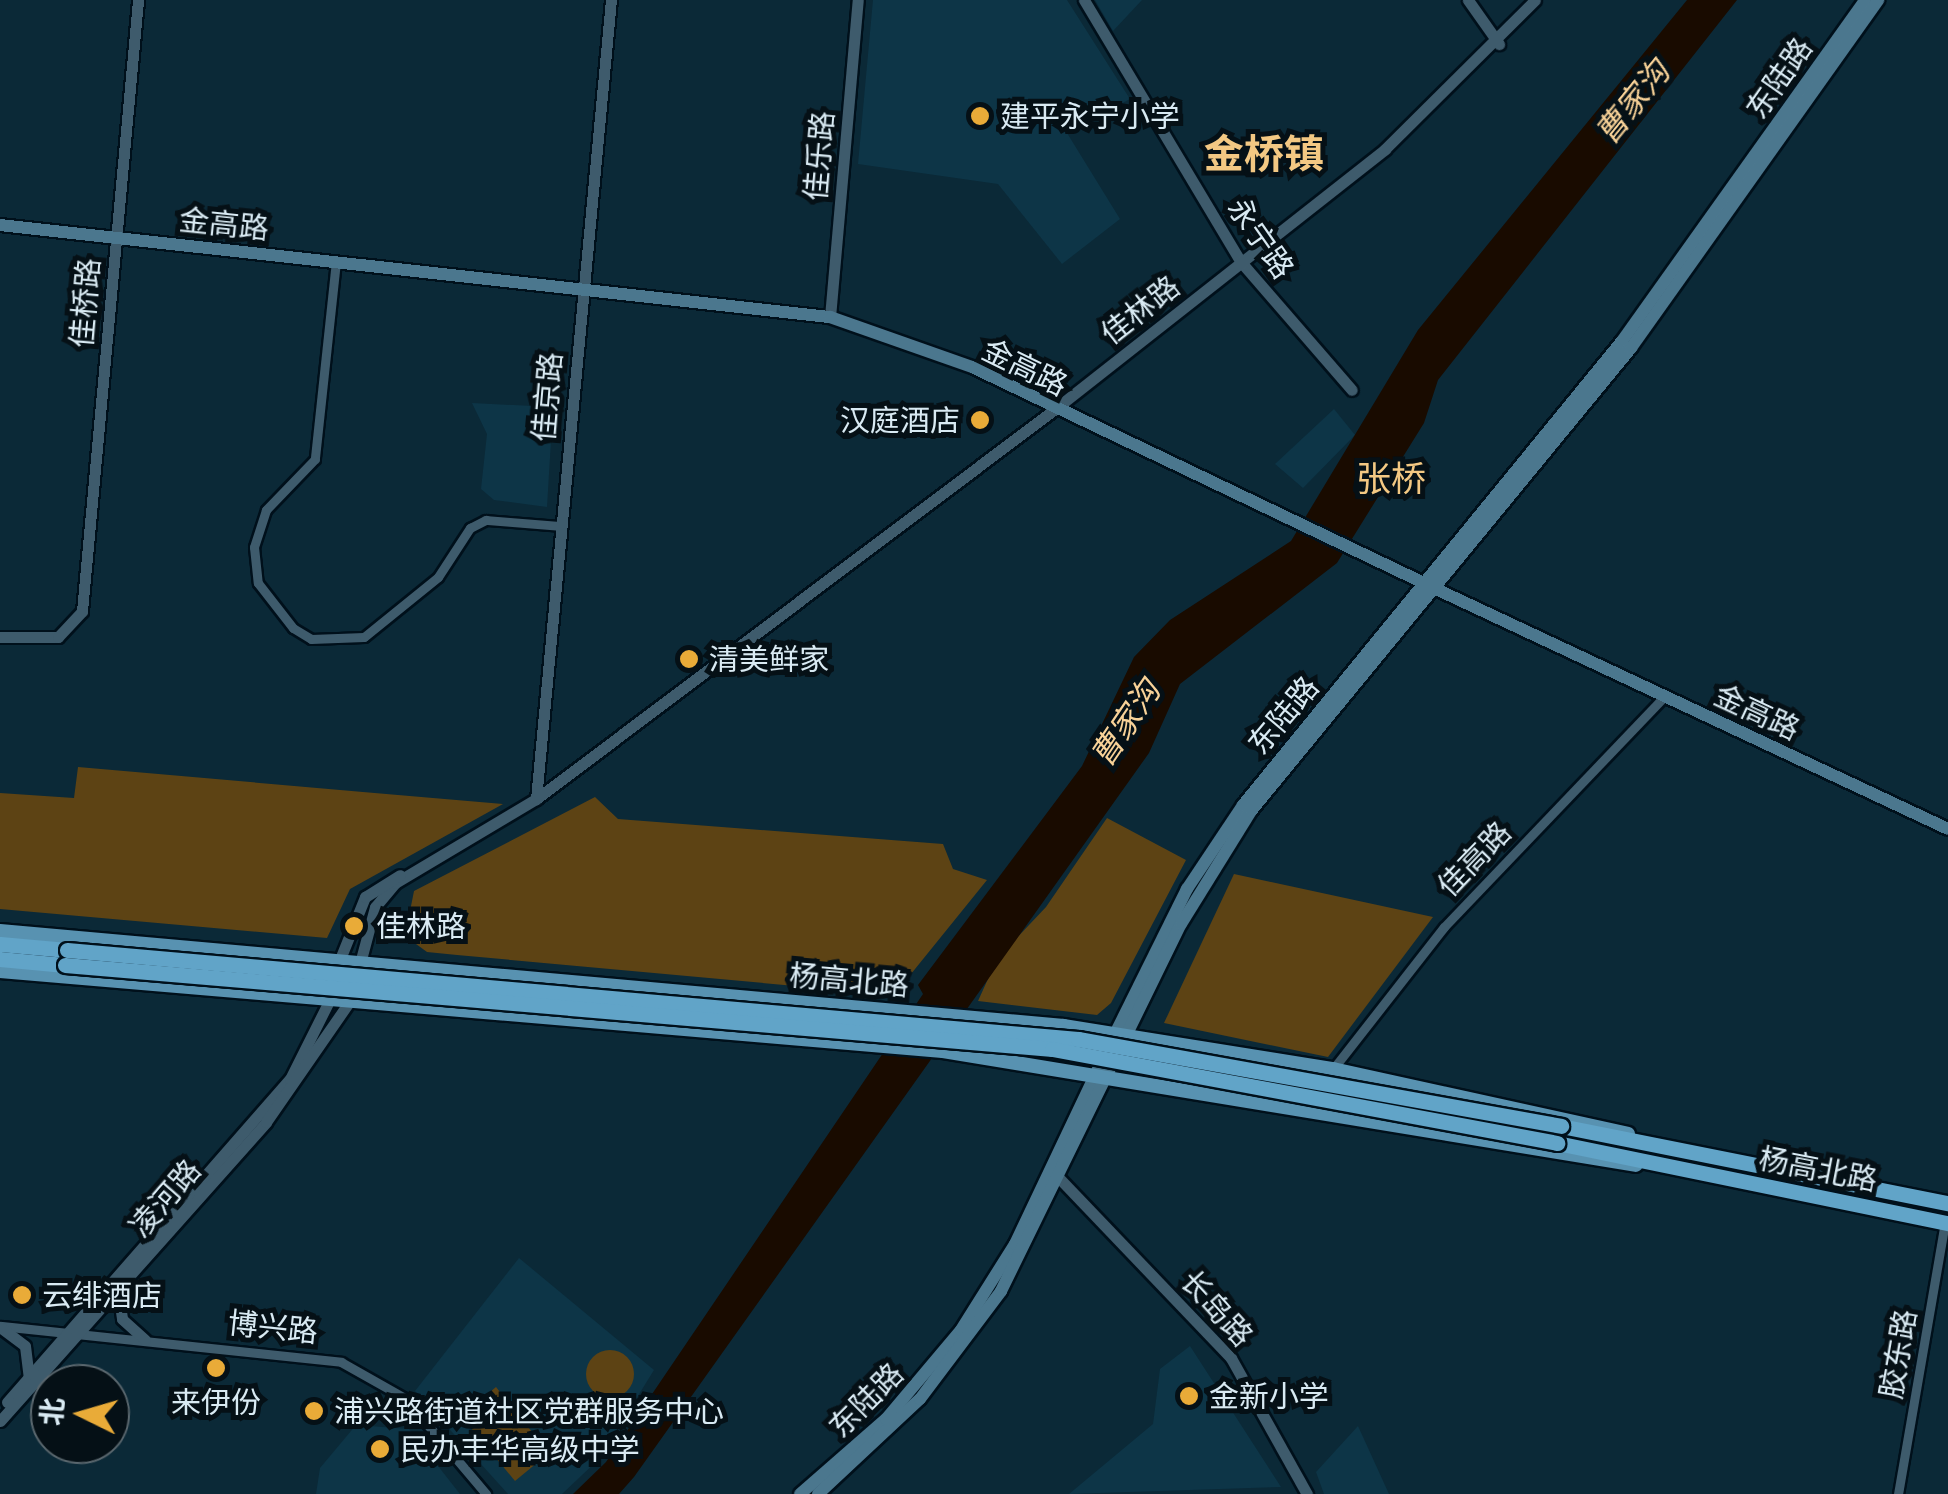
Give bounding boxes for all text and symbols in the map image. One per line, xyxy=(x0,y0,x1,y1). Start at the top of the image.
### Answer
street label: 东陆路 xyxy=(1738,31,1820,125)
water label: 曹家沟 xyxy=(1587,53,1677,151)
place label: 建平永宁小学 xyxy=(1000,98,1180,134)
marker: 建平永宁小学 xyxy=(969,105,991,127)
street label: 佳乐路 xyxy=(797,110,841,202)
district label: 金桥镇 xyxy=(1204,129,1324,177)
street label: 永宁路 xyxy=(1220,191,1302,285)
street label: 金高路 xyxy=(177,201,271,247)
street label: 佳桥路 xyxy=(63,257,107,349)
street label: 佳林路 xyxy=(1093,268,1187,352)
street label: 金高路 xyxy=(977,331,1073,403)
street label: 佳京路 xyxy=(525,351,569,443)
place label: 汉庭酒店 xyxy=(840,402,960,438)
marker: 汉庭酒店 xyxy=(969,409,991,431)
district label: 张桥 xyxy=(1356,457,1426,499)
place label: 清美鲜家 xyxy=(709,641,829,677)
marker: 清美鲜家 xyxy=(678,648,700,670)
street label: 东陆路 xyxy=(1240,669,1326,761)
water label: 曹家沟 xyxy=(1082,672,1168,774)
street label: 金高路 xyxy=(1709,677,1805,747)
street label: 佳高路 xyxy=(1430,814,1518,904)
place label: 佳林路 xyxy=(376,908,466,944)
marker: 佳林路 xyxy=(341,913,367,939)
street label: 杨高北路 xyxy=(788,957,910,1003)
street label: 杨高北路 xyxy=(1756,1140,1880,1198)
street label: 凌河路 xyxy=(122,1152,208,1244)
street label: 长岛路 xyxy=(1174,1263,1260,1353)
place label: 云绯酒店 xyxy=(42,1277,162,1313)
marker: 云绯酒店 xyxy=(11,1284,33,1306)
street label: 博兴路 xyxy=(226,1304,320,1350)
street label: 胶东路 xyxy=(1872,1307,1924,1401)
street label: 东陆路 xyxy=(821,1355,911,1445)
marker: 来伊份 xyxy=(205,1357,227,1379)
north arrow xyxy=(30,1364,130,1464)
place label: 金新小学 xyxy=(1209,1378,1329,1414)
place label: 来伊份 xyxy=(171,1384,261,1420)
marker: 金新小学 xyxy=(1178,1385,1200,1407)
place label: 浦兴路街道社区党群服务中心 xyxy=(334,1393,724,1429)
text: 北 xyxy=(32,1396,71,1427)
marker: 浦兴路街道社区党群服务中心 xyxy=(303,1400,325,1422)
place label: 民办丰华高级中学 xyxy=(400,1431,640,1467)
marker: 民办丰华高级中学 xyxy=(369,1438,391,1460)

